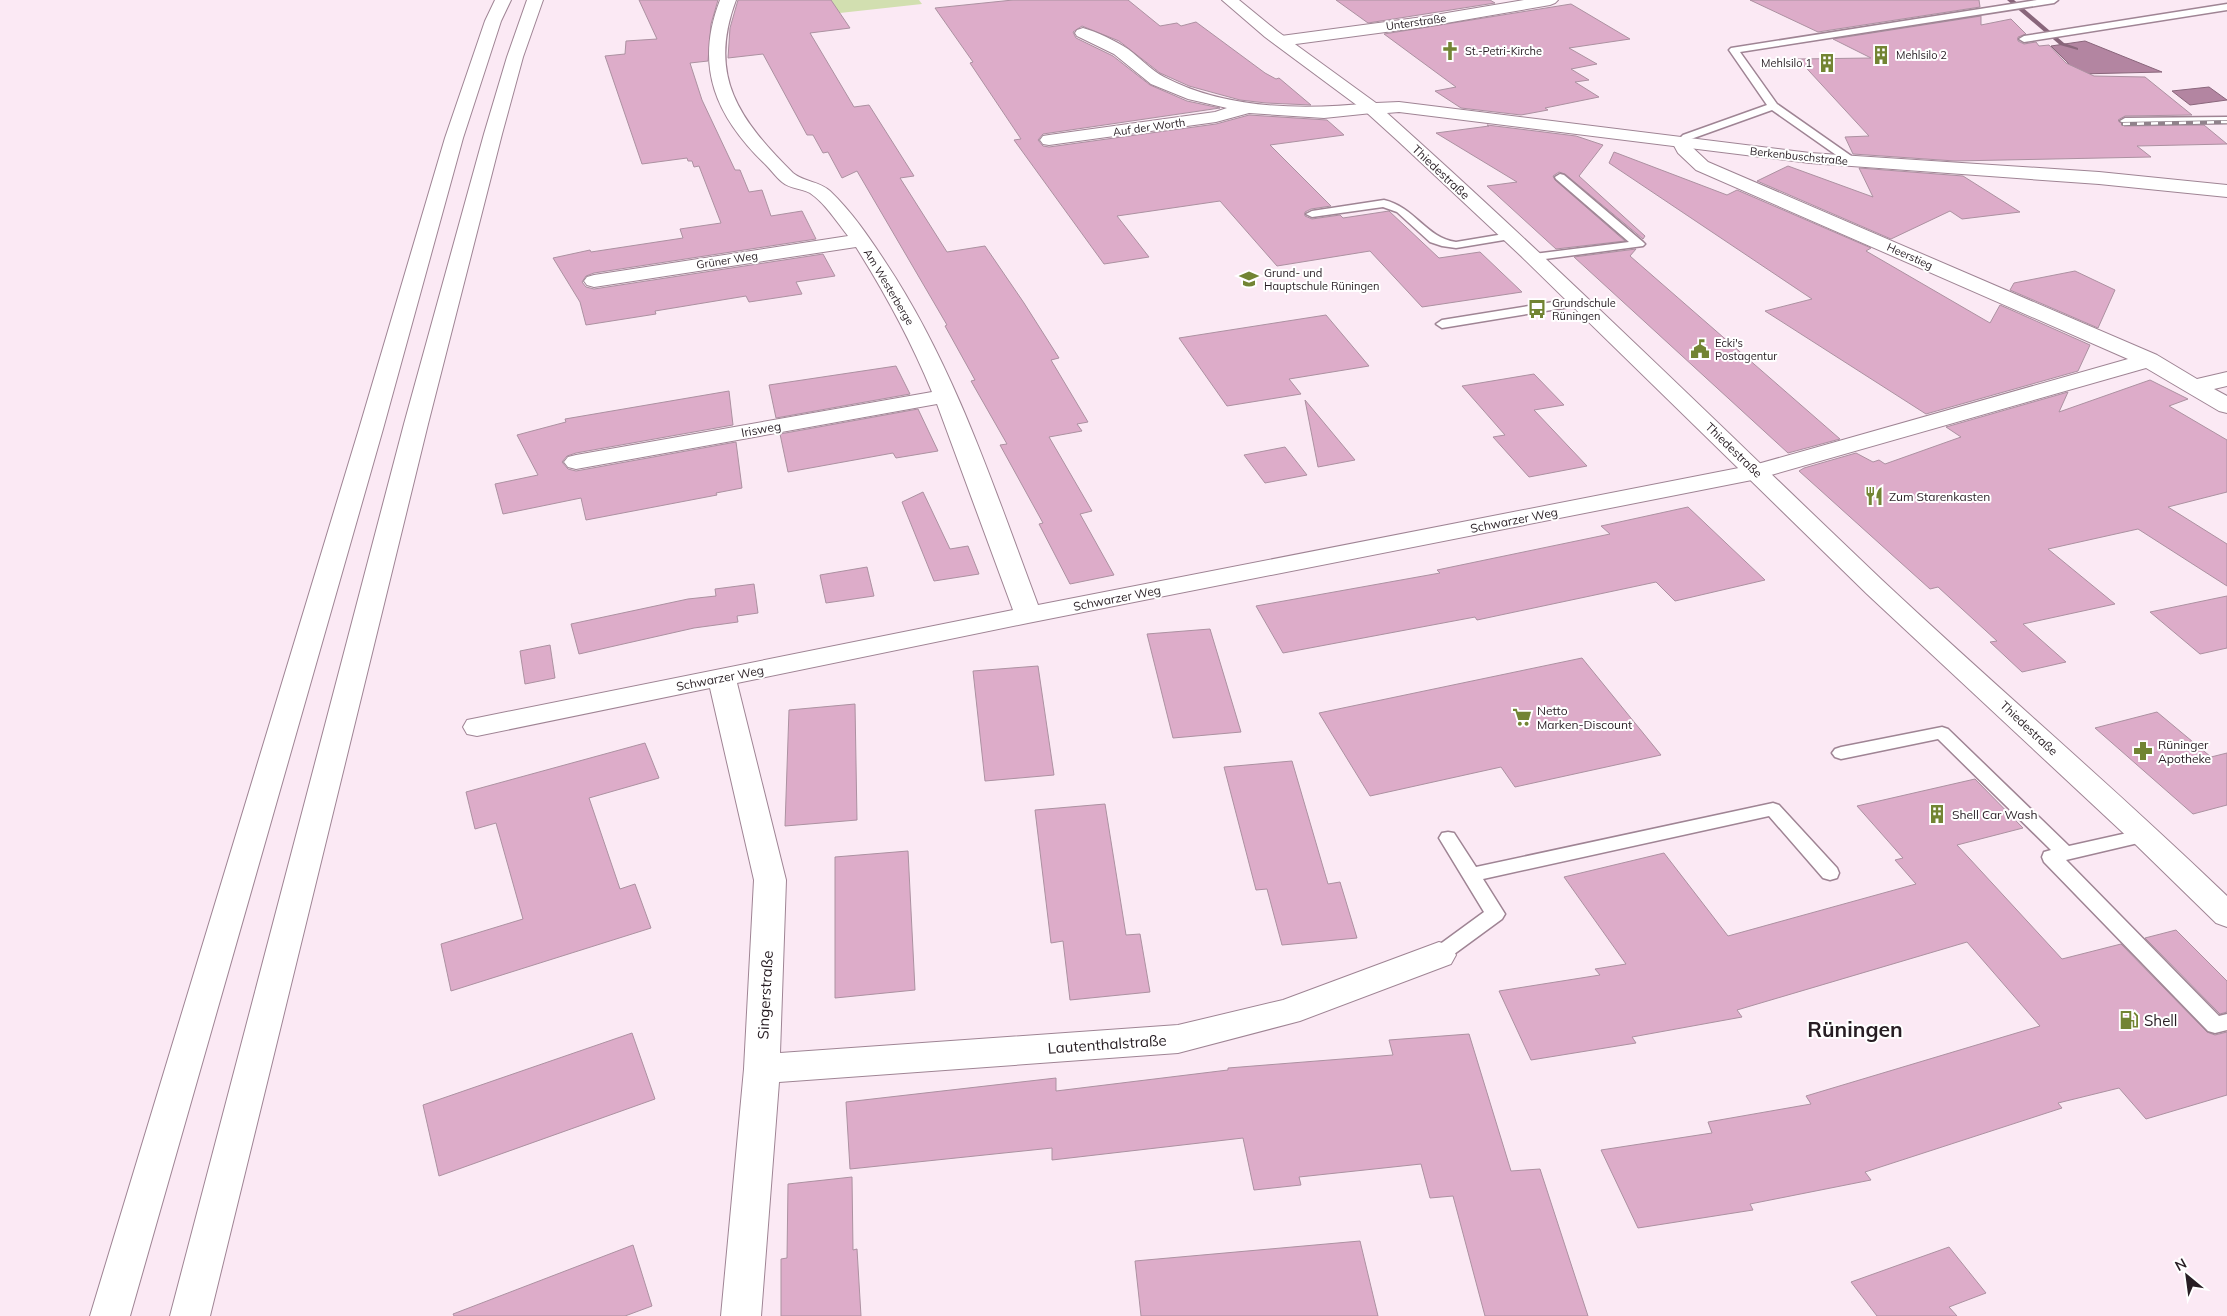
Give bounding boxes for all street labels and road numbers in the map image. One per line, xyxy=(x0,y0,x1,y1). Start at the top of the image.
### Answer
street label: Unterstraße xyxy=(1385,11,1447,33)
street label: Auf der Worth xyxy=(1112,115,1186,139)
street label: Thiedestraße xyxy=(1409,142,1473,202)
street label: Berkenbuschstraße xyxy=(1749,144,1849,168)
street label: Heerstieg xyxy=(1885,240,1935,272)
street label: Am Westerberge xyxy=(861,246,917,328)
street label: Grüner Weg xyxy=(695,248,759,272)
street label: Irisweg xyxy=(740,418,782,440)
street label: Thiedestraße xyxy=(1702,419,1766,481)
street label: Schwarzer Weg xyxy=(1469,504,1559,536)
street label: Schwarzer Weg xyxy=(1072,582,1162,614)
street label: Schwarzer Weg xyxy=(675,662,765,694)
street label: Thiedestraße xyxy=(1997,698,2061,758)
street label: Singerstraße xyxy=(753,950,777,1040)
street label: Lautenthalstraße xyxy=(1047,1030,1167,1058)

